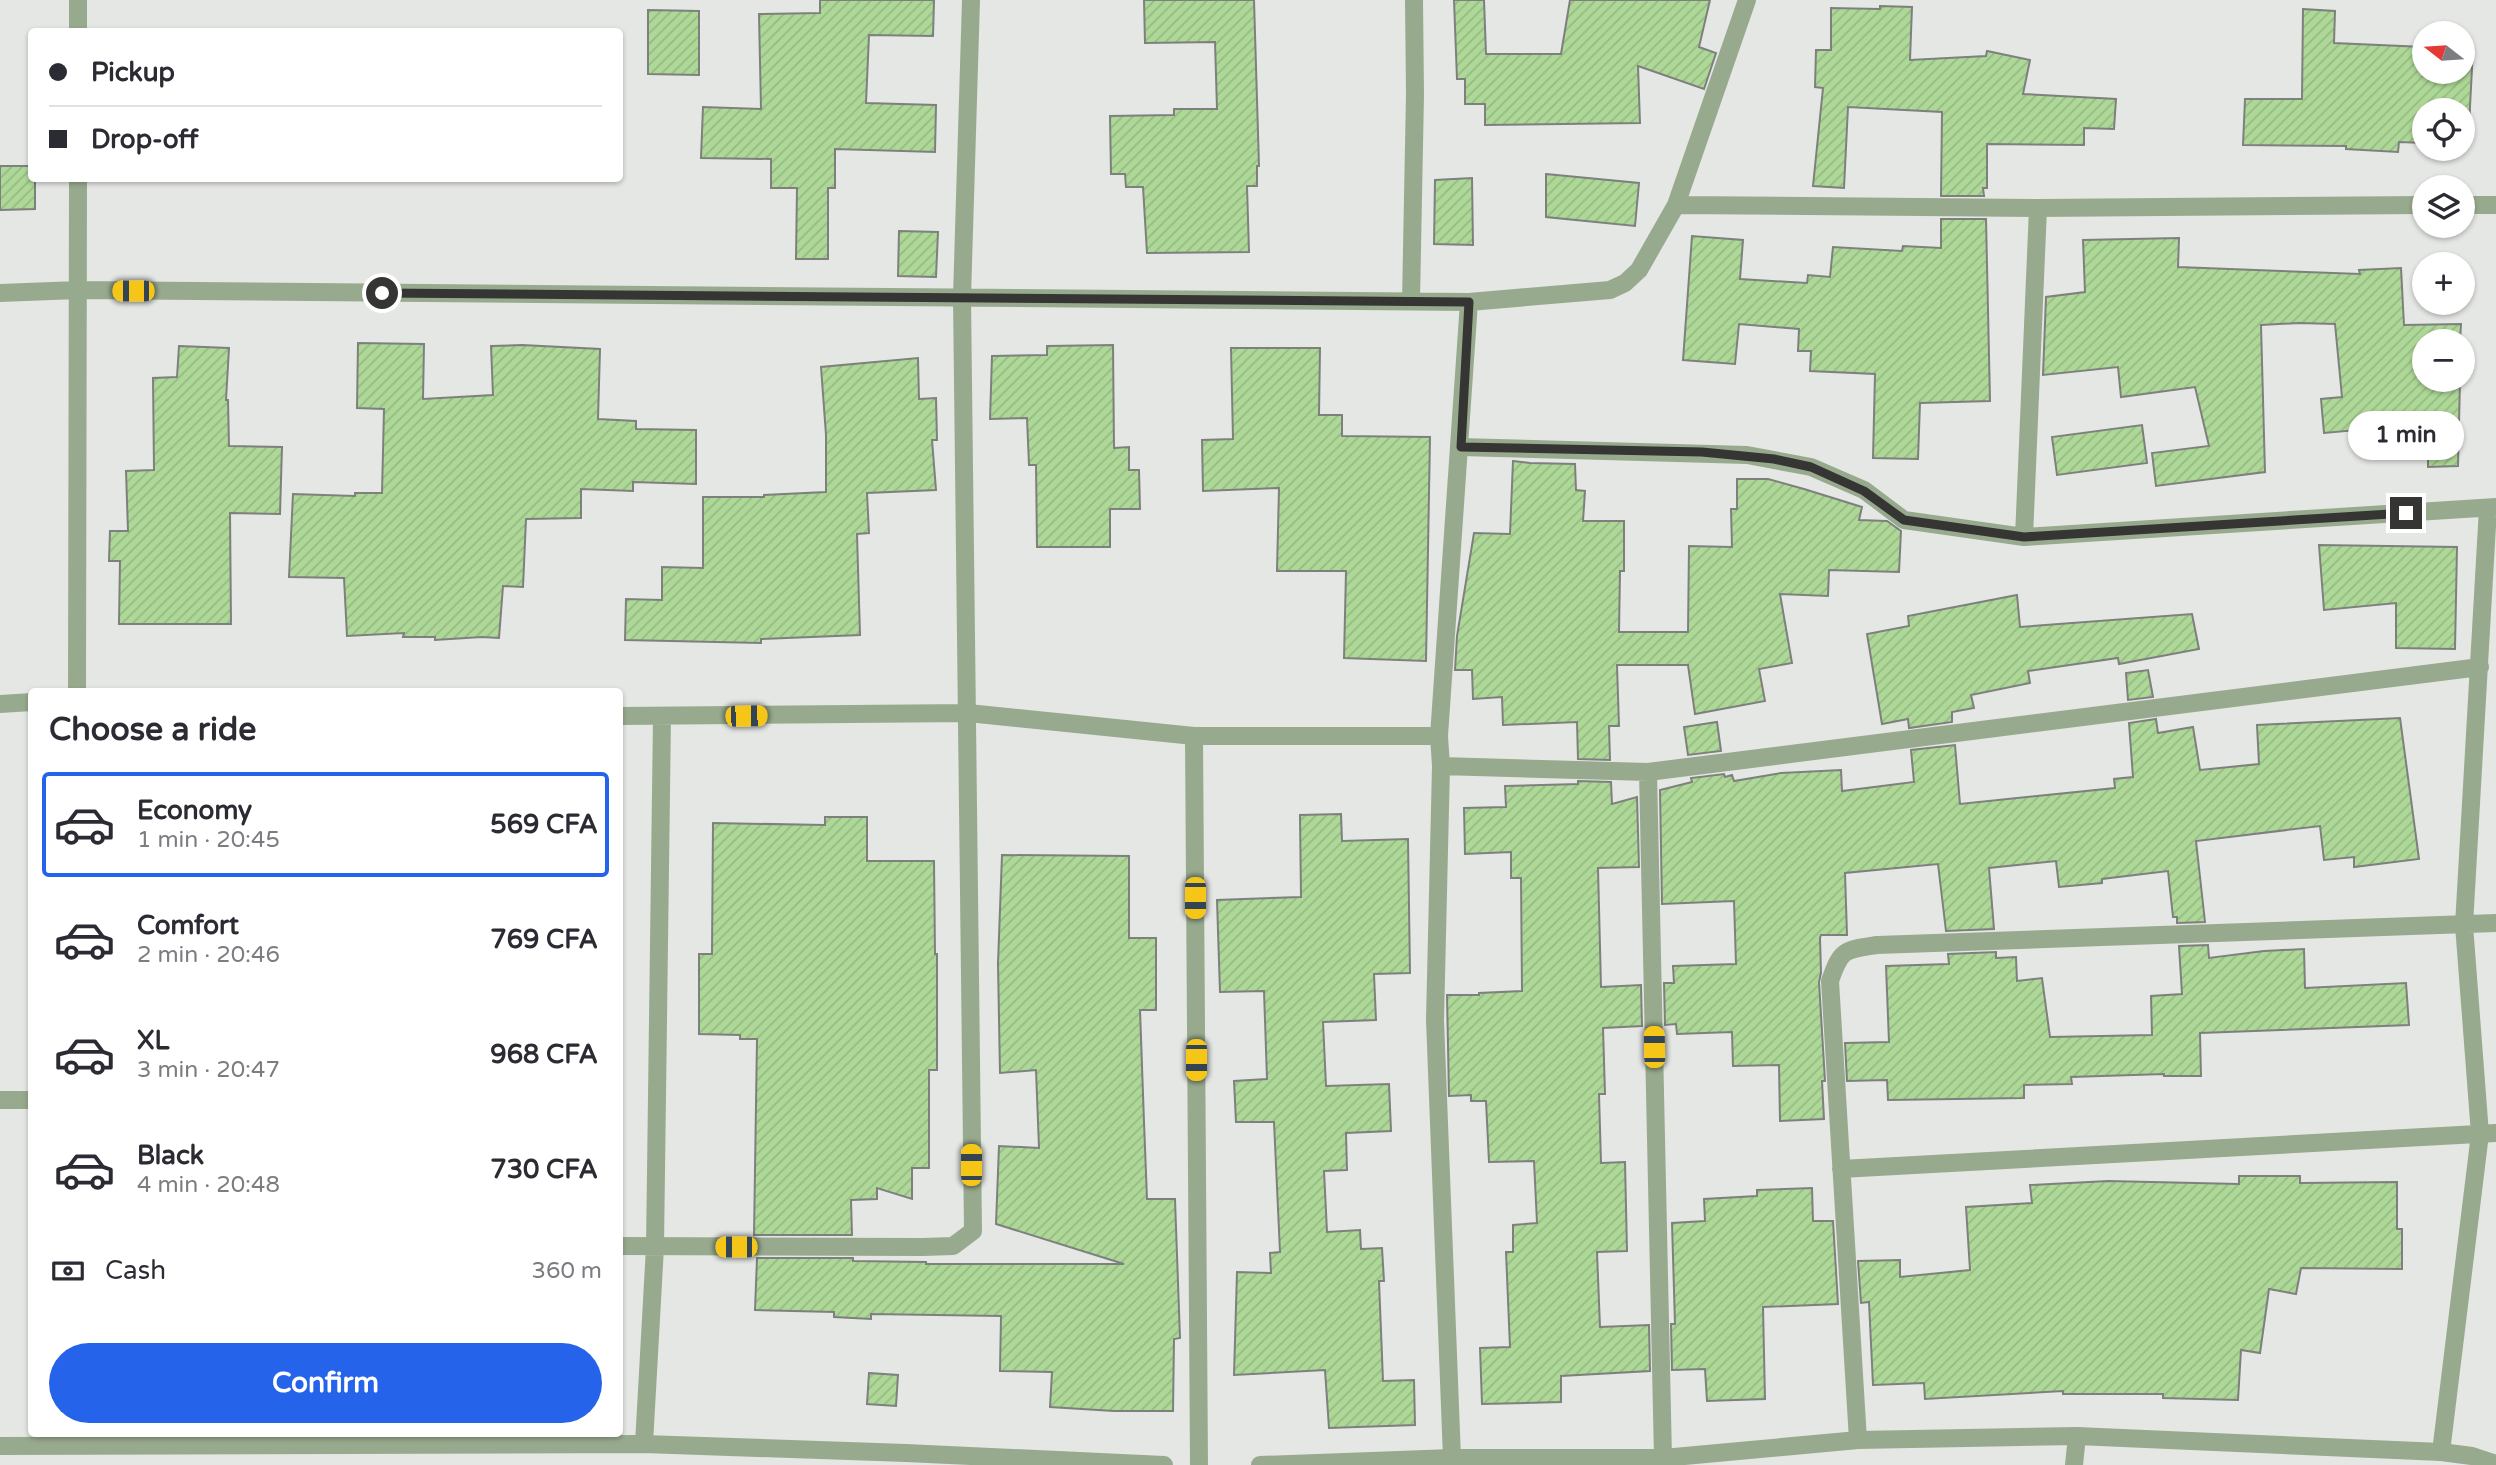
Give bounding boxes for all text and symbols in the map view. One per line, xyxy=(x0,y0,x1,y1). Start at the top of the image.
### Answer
north arrow xyxy=(2412,21,2474,84)
map controls xyxy=(2412,21,2475,392)
text: Pickup xyxy=(91,57,175,88)
button: locate xyxy=(2412,98,2475,161)
text: Drop-off xyxy=(91,124,198,155)
button: layers xyxy=(2412,175,2475,238)
button: + xyxy=(2412,252,2475,315)
route start xyxy=(366,277,398,309)
car xyxy=(113,281,155,302)
button: − xyxy=(2412,329,2475,392)
callout: 1 min xyxy=(2348,412,2464,461)
text: 1 min xyxy=(2375,421,2437,449)
route end xyxy=(2390,497,2422,529)
car xyxy=(725,705,768,727)
text: Choose a ride xyxy=(49,711,256,749)
icon: car xyxy=(53,793,116,856)
text: Economy xyxy=(137,795,252,826)
text: 569 CFA xyxy=(490,809,598,840)
text: 1 min · 20:45 xyxy=(137,826,280,854)
car xyxy=(1185,877,1206,919)
icon: car xyxy=(53,908,116,971)
text: Comfort xyxy=(137,910,239,941)
text: 769 CFA xyxy=(490,924,598,955)
text: 2 min · 20:46 xyxy=(137,941,280,969)
icon: car xyxy=(53,1023,116,1086)
text: XL xyxy=(137,1025,169,1056)
car xyxy=(1644,1026,1665,1068)
text: 968 CFA xyxy=(490,1039,598,1070)
car xyxy=(1186,1039,1207,1081)
text: 3 min · 20:47 xyxy=(137,1056,280,1084)
icon: car xyxy=(53,1138,116,1201)
text: Black xyxy=(137,1140,204,1171)
car xyxy=(961,1144,982,1186)
text: 730 CFA xyxy=(490,1154,598,1185)
text: 4 min · 20:48 xyxy=(137,1171,280,1199)
car xyxy=(716,1237,758,1258)
icon: cash xyxy=(49,1252,87,1290)
text: Cash xyxy=(105,1255,166,1286)
text: 360 m xyxy=(532,1257,602,1285)
button: Confirm xyxy=(49,1343,602,1423)

